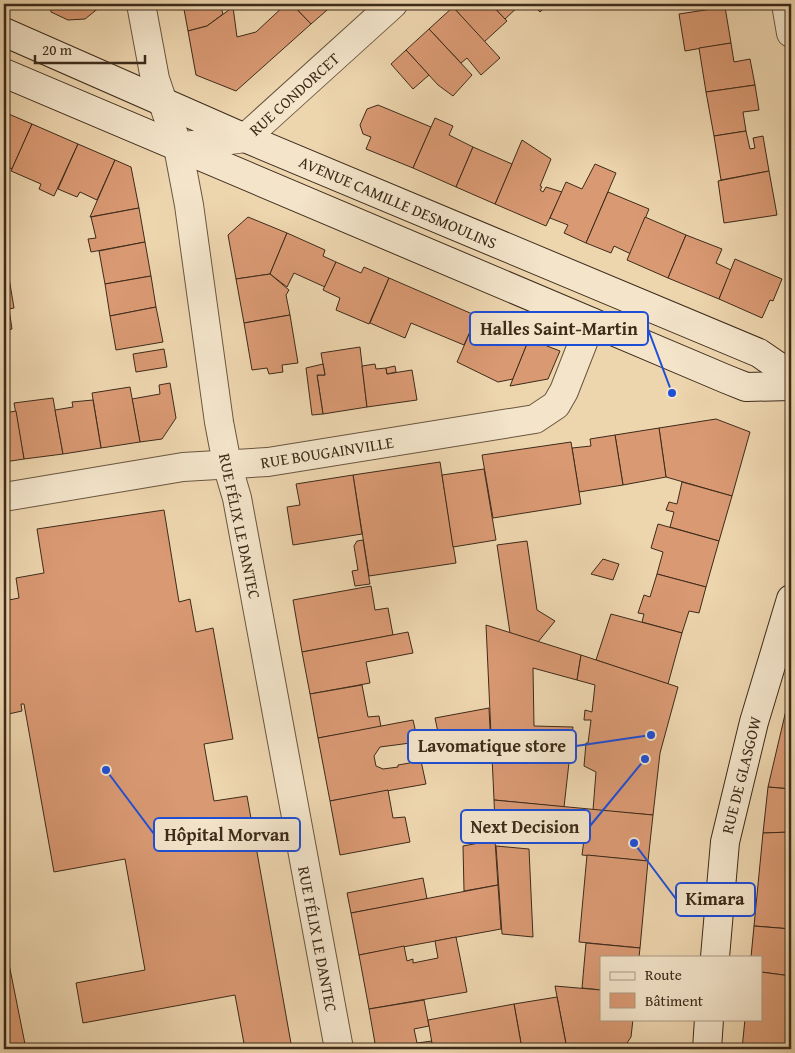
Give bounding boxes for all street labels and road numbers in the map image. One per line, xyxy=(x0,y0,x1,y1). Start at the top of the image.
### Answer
street label: RUE CONDORCET xyxy=(243,47,345,141)
street label: AVENUE CAMILLE DESMOULINS xyxy=(295,149,501,255)
street label: RUE BOUGAINVILLE xyxy=(259,430,395,474)
street label: RUE FÉLIX LE DANTEC xyxy=(213,451,267,601)
street label: RUE DE GLASGOW xyxy=(715,713,767,836)
street label: RUE FÉLIX LE DANTEC xyxy=(292,864,344,1014)

